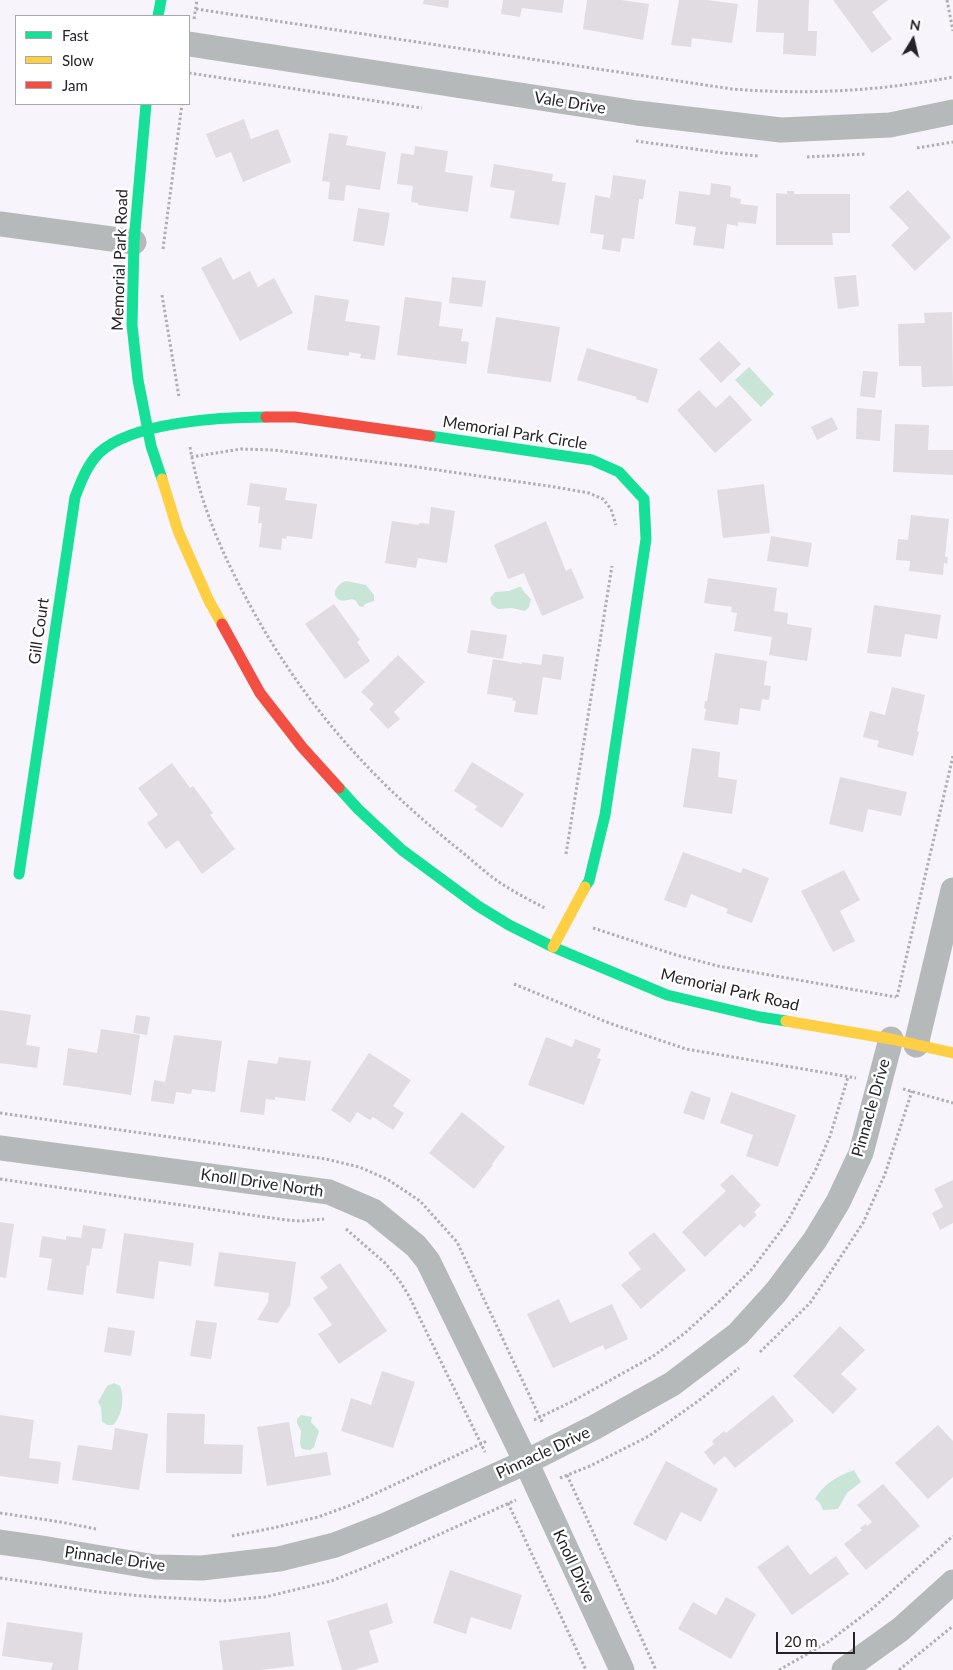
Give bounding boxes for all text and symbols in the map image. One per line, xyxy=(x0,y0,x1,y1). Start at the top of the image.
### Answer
legend xyxy=(15,15,190,105)
north arrow xyxy=(888,15,938,65)
text: N xyxy=(909,15,922,34)
text: Fast xyxy=(62,26,89,44)
text: Slow xyxy=(62,51,94,69)
text: Jam xyxy=(62,76,88,94)
street label: Vale Drive xyxy=(533,88,607,118)
street label: Memorial Park Road xyxy=(108,189,132,331)
street label: Memorial Park Circle xyxy=(441,412,589,454)
street label: Gill Court xyxy=(25,596,53,666)
street label: Memorial Park Road xyxy=(659,965,801,1015)
street label: Pinnacle Drive xyxy=(848,1057,894,1159)
street label: Knoll Drive North xyxy=(199,1165,325,1201)
street label: Pinnacle Drive xyxy=(493,1423,593,1483)
street label: Knoll Drive xyxy=(549,1526,599,1606)
street label: Pinnacle Drive xyxy=(64,1542,166,1576)
scale bar xyxy=(778,1622,857,1654)
text: 20 m xyxy=(784,1632,818,1650)

